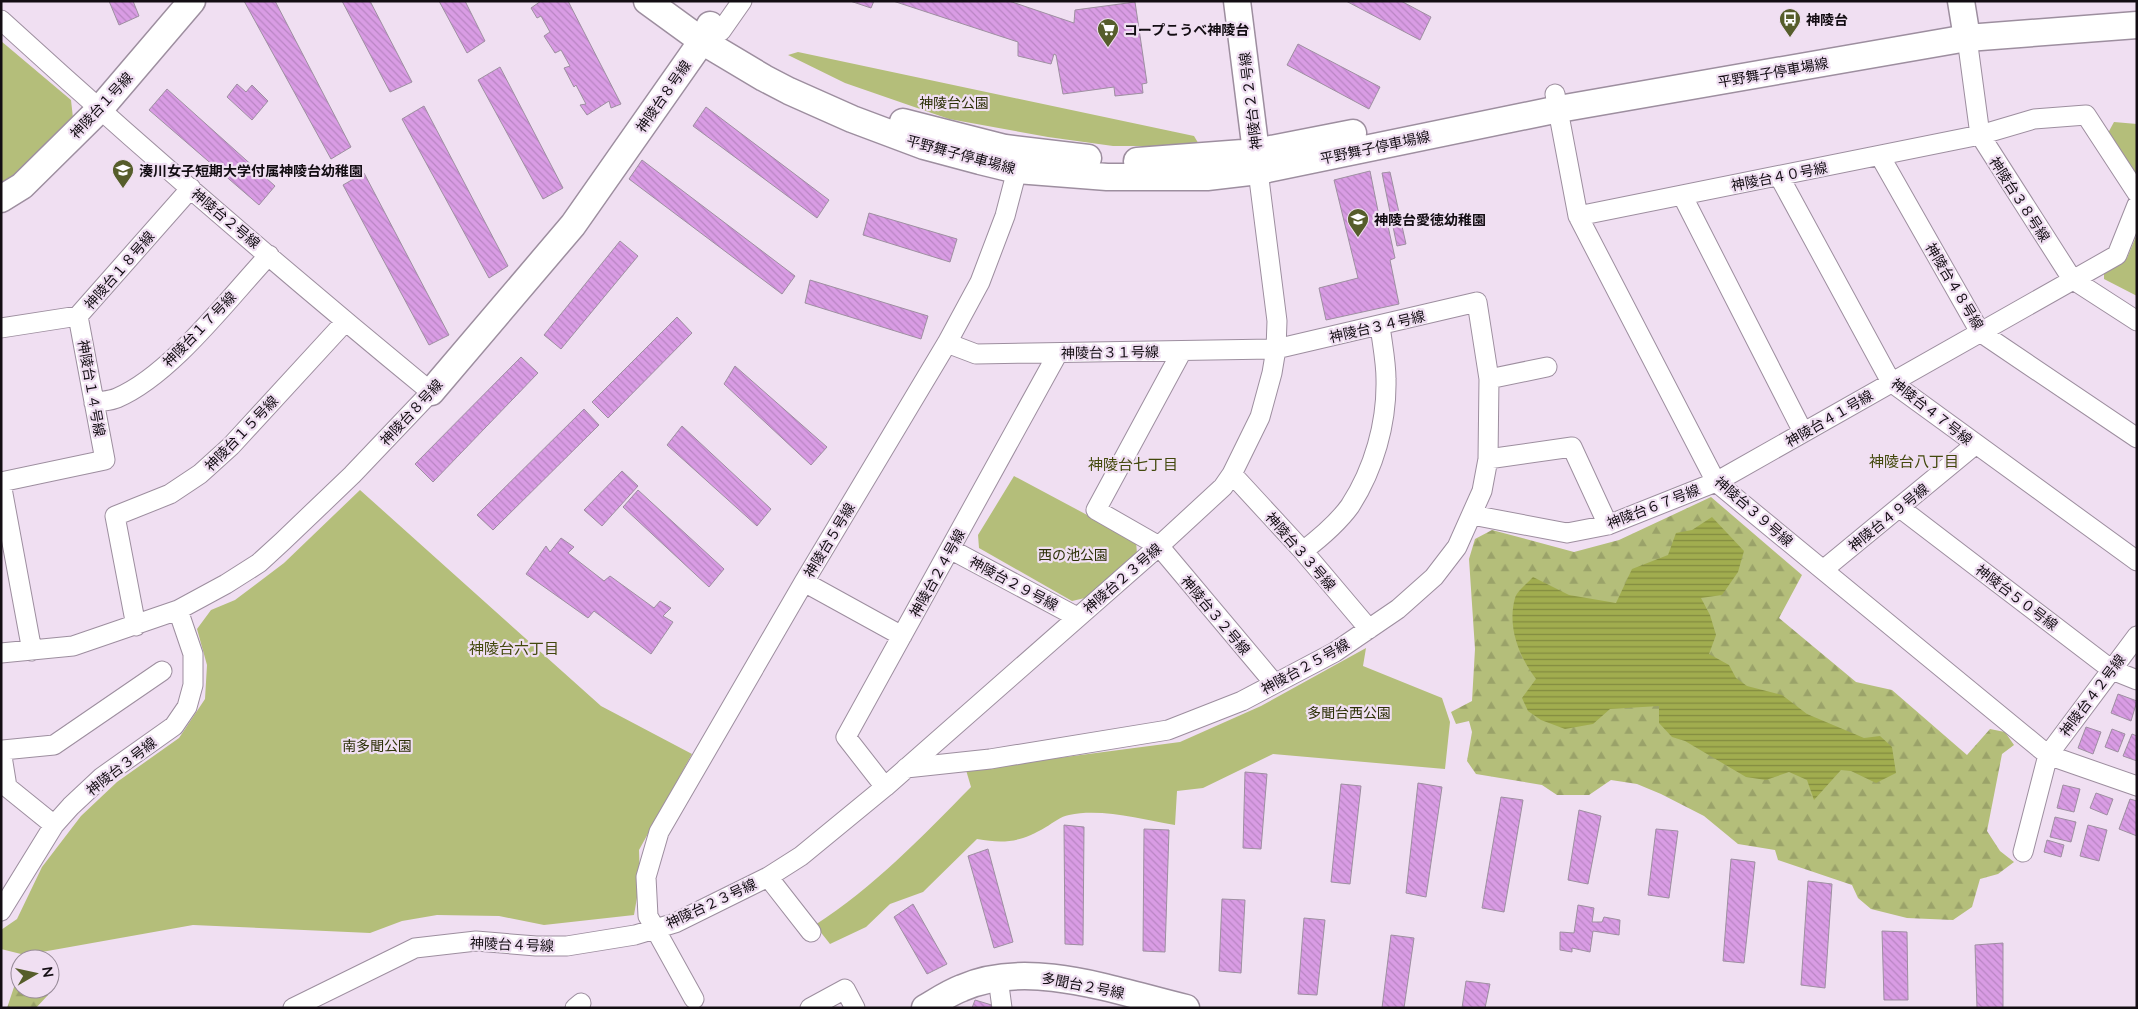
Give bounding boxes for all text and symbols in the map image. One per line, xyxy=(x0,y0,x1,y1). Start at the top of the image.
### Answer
bus stop icon: 神陵台 xyxy=(1778,7,1802,38)
place label: 神陵台 xyxy=(1806,11,1848,28)
supermarket icon: コープこうべ神陵台 xyxy=(1096,17,1120,48)
place label: コープこうべ神陵台 xyxy=(1124,21,1249,38)
street label: 神陵台２２号線 xyxy=(1236,51,1264,151)
street label: 平野舞子停車場線 xyxy=(1716,54,1830,90)
street label: 神陵台８号線 xyxy=(632,57,694,135)
street label: 神陵台１号線 xyxy=(66,68,136,142)
park label: 神陵台公園 xyxy=(919,94,989,111)
street label: 平野舞子停車場線 xyxy=(1318,127,1432,167)
street label: 平野舞子停車場線 xyxy=(905,131,1017,177)
street label: 神陵台３８号線 xyxy=(1986,153,2054,245)
school or university icon: 湊川女子短期大学付属神陵台幼稚園 xyxy=(111,158,135,189)
street label: 神陵台４０号線 xyxy=(1729,158,1829,194)
place label: 湊川女子短期大学付属神陵台幼稚園 xyxy=(139,162,363,179)
street label: 神陵台２号線 xyxy=(188,184,264,252)
school or university icon: 神陵台愛徳幼稚園 xyxy=(1346,207,1370,238)
place label: 神陵台愛徳幼稚園 xyxy=(1374,211,1486,228)
street label: 神陵台１８号線 xyxy=(80,227,158,313)
street label: 神陵台４８号線 xyxy=(1922,240,1988,332)
street label: 神陵台１７号線 xyxy=(159,288,239,370)
street label: 神陵台３４号線 xyxy=(1327,307,1427,345)
street label: 神陵台１４号線 xyxy=(75,338,109,438)
street label: 神陵台３１号線 xyxy=(1061,343,1159,361)
street label: 神陵台４７号線 xyxy=(1888,374,1976,448)
street label: 神陵台８号線 xyxy=(376,375,446,449)
street label: 神陵台４１号線 xyxy=(1782,386,1876,450)
street label: 神陵台１５号線 xyxy=(201,392,281,474)
district label: 神陵台八丁目 xyxy=(1869,452,1959,470)
district label: 神陵台七丁目 xyxy=(1088,455,1178,473)
street label: 神陵台３９号線 xyxy=(1711,472,1797,550)
street label: 神陵台４９号線 xyxy=(1845,480,1931,554)
street label: 神陵台６７号線 xyxy=(1604,481,1702,531)
street label: 神陵台５号線 xyxy=(800,500,858,580)
street label: 神陵台３３号線 xyxy=(1262,508,1340,594)
street label: 神陵台２４号線 xyxy=(906,526,968,620)
street label: 神陵台２３号線 xyxy=(1079,539,1165,617)
park label: 西の池公園 xyxy=(1038,546,1108,563)
street label: 神陵台２９号線 xyxy=(967,552,1061,614)
street label: 神陵台５０号線 xyxy=(1973,561,2061,633)
street label: 神陵台３２号線 xyxy=(1178,572,1254,658)
street label: 神陵台２５号線 xyxy=(1258,635,1352,697)
district label: 神陵台六丁目 xyxy=(469,639,559,657)
street label: 神陵台４２号線 xyxy=(2056,651,2128,739)
park label: 多聞台西公園 xyxy=(1307,704,1391,721)
street label: 神陵台３号線 xyxy=(83,733,159,799)
park label: 南多聞公園 xyxy=(342,737,412,754)
street label: 神陵台２３号線 xyxy=(663,875,759,931)
street label: 神陵台４号線 xyxy=(470,934,554,954)
north arrow xyxy=(10,949,60,999)
text: N xyxy=(39,965,58,979)
street label: 多聞台２号線 xyxy=(1040,969,1126,1001)

